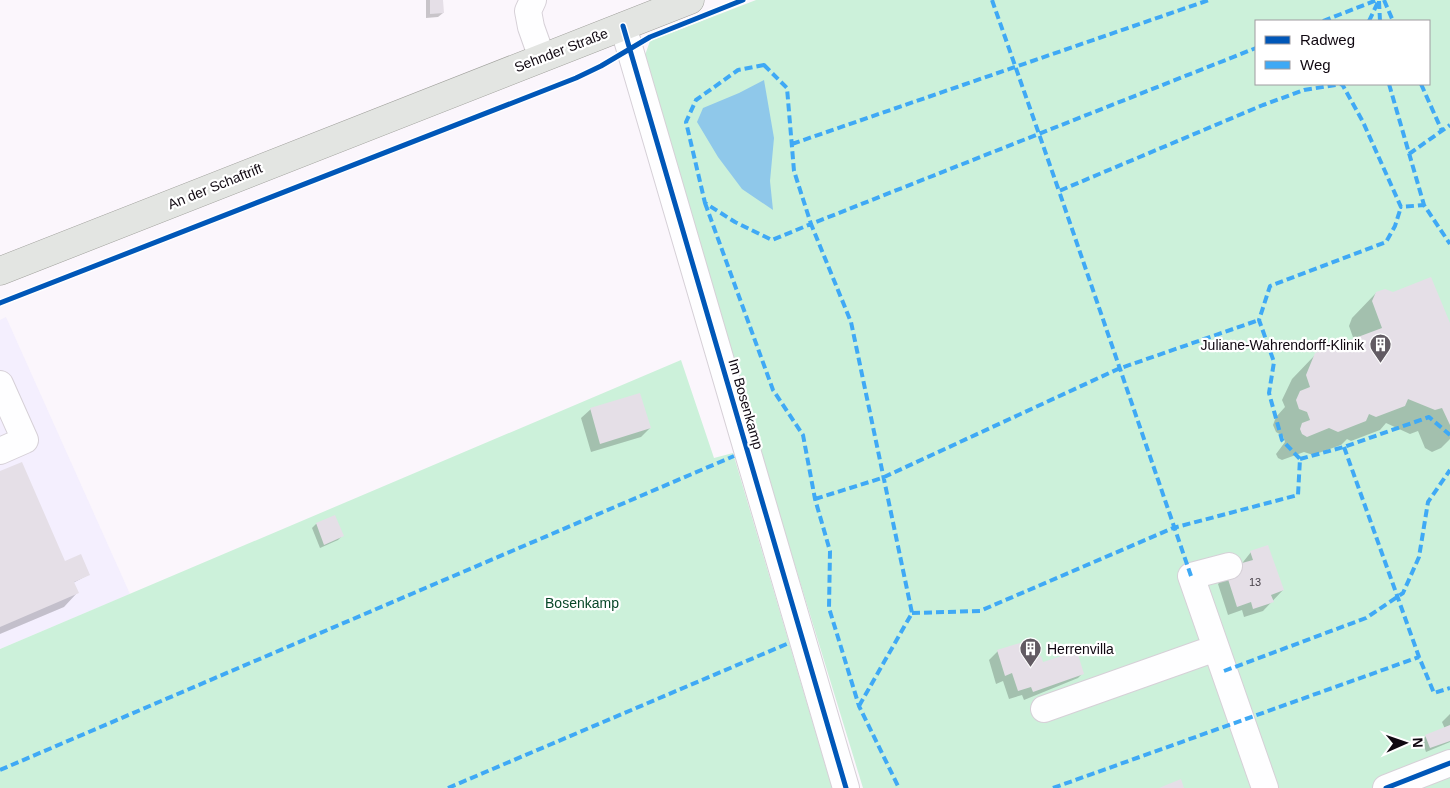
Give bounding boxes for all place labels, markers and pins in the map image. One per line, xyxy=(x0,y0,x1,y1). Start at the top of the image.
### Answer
building icon: Juliane-Wahrendorff-Klinik xyxy=(1368,333,1392,364)
place label: Juliane-Wahrendorff-Klinik xyxy=(1201,337,1365,353)
building icon: Herrenvilla xyxy=(1019,637,1043,668)
place label: Herrenvilla xyxy=(1047,641,1114,657)

